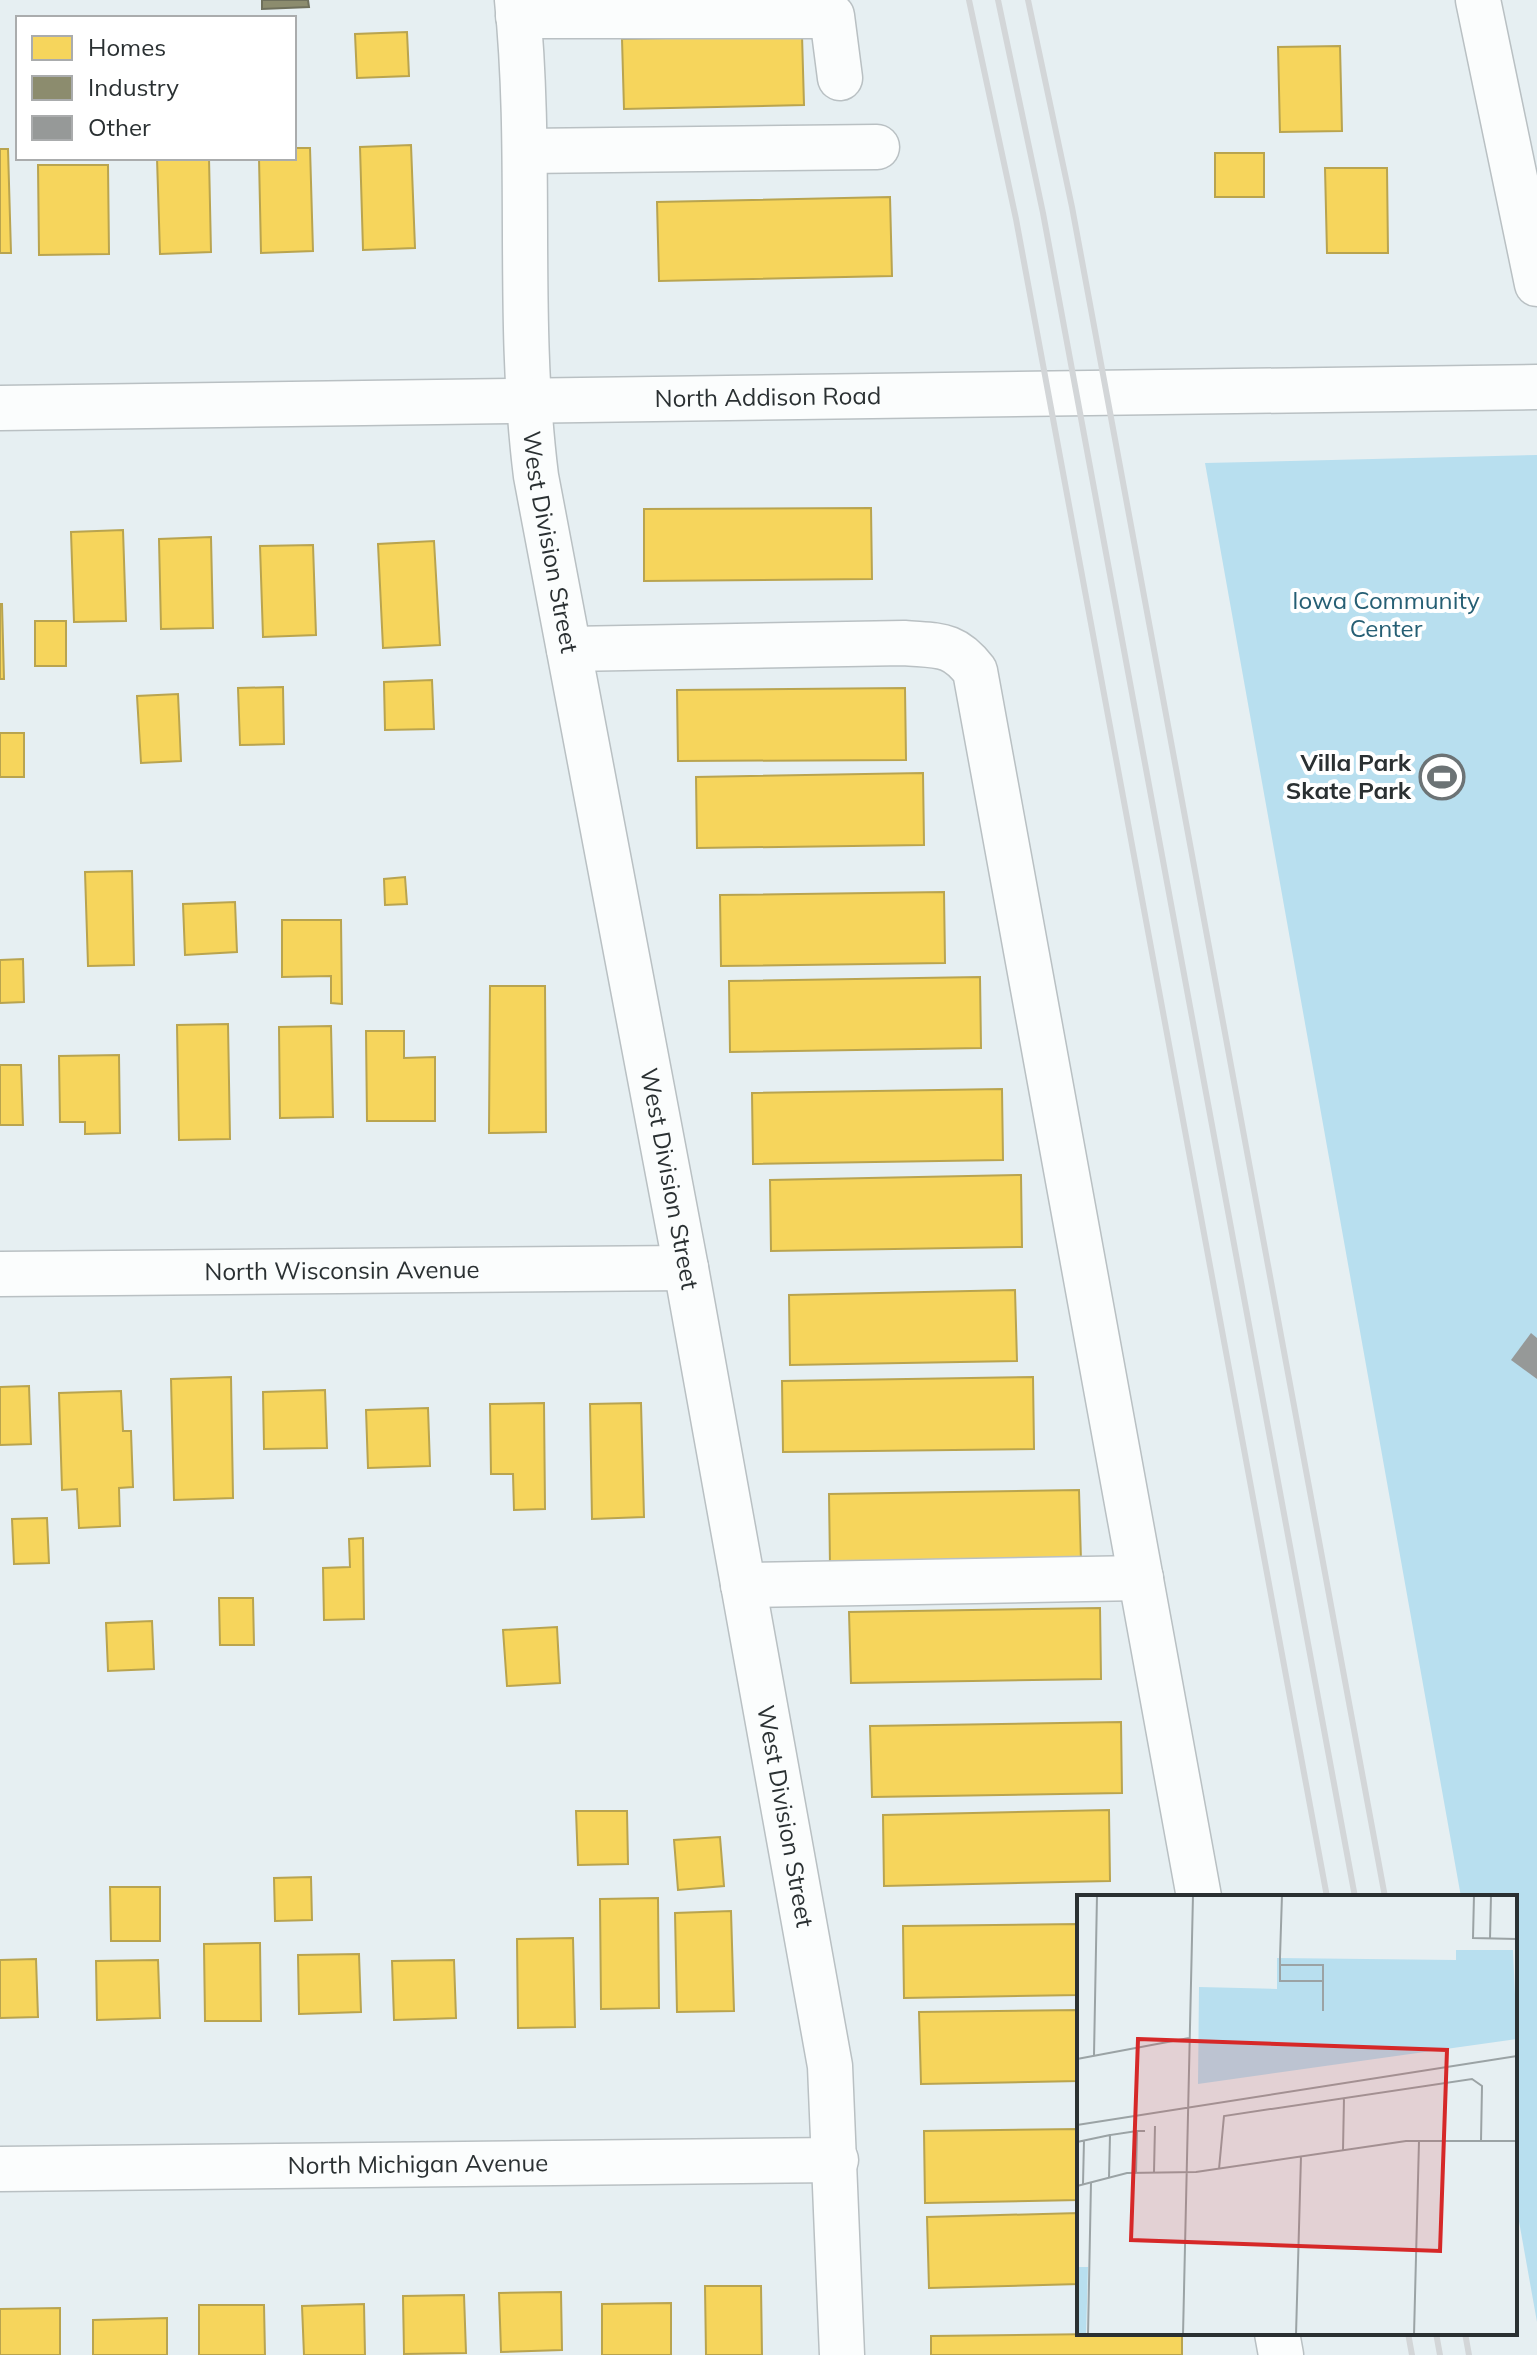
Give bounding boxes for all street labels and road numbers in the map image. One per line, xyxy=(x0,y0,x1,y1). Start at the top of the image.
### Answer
street label: North Addison Road xyxy=(654,380,881,413)
street label: West Division Street xyxy=(517,430,585,655)
street label: West Division Street xyxy=(634,1065,706,1292)
street label: North Wisconsin Avenue xyxy=(204,1254,480,1286)
street label: West Division Street xyxy=(751,1703,821,1930)
street label: North Michigan Avenue xyxy=(287,2147,548,2180)

